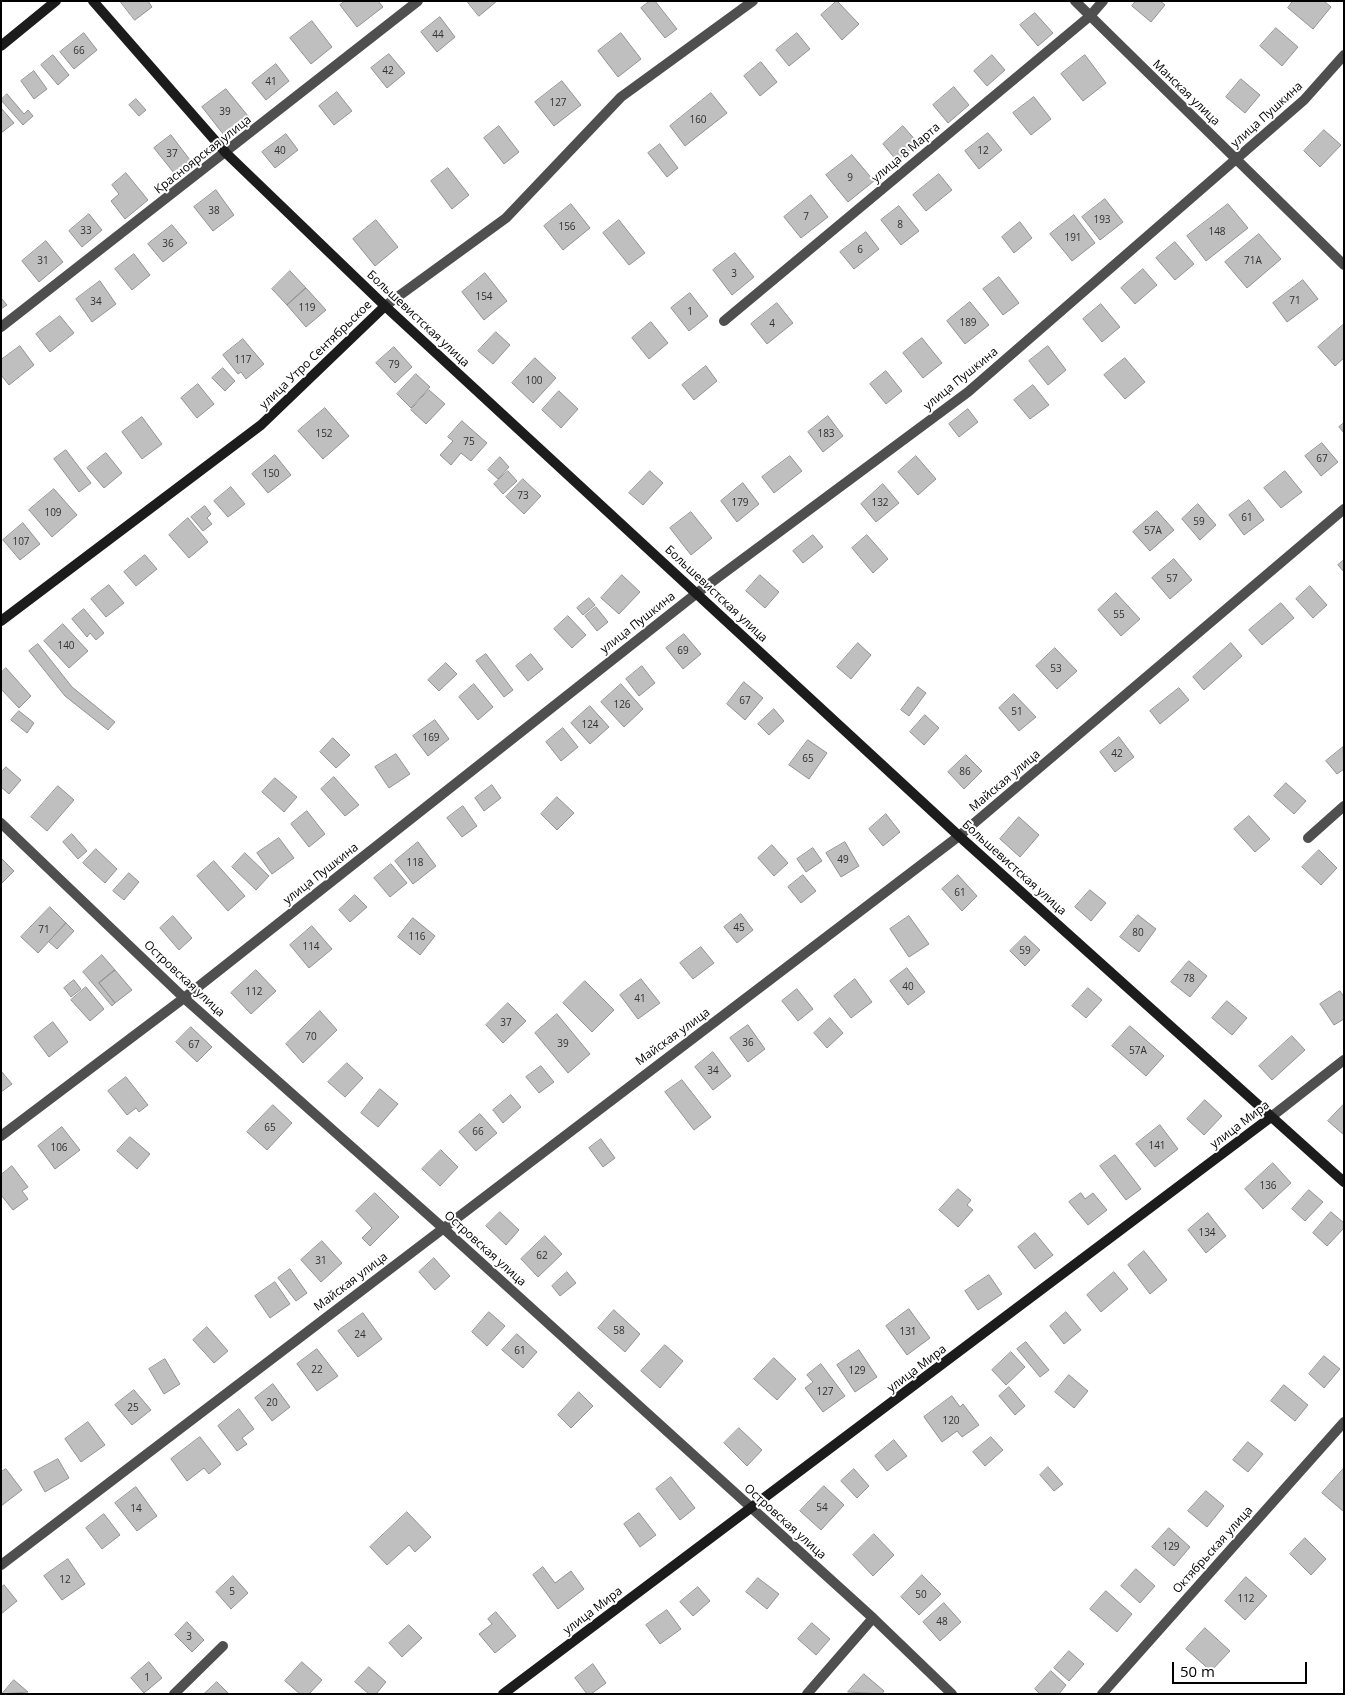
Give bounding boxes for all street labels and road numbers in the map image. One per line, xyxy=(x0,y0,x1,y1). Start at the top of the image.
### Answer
street label: Манская улица xyxy=(1149,57,1223,129)
street label: улица Пушкина xyxy=(1228,79,1306,151)
street label: Красноярская улица xyxy=(152,113,254,197)
street label: улица 8 Марта xyxy=(869,120,943,186)
street label: Большевистская улица xyxy=(364,268,472,370)
street label: улица Утро Сентябрьское xyxy=(257,298,375,412)
street label: улица Пушкина xyxy=(921,345,1001,413)
street label: Большевистская улица xyxy=(662,543,770,645)
street label: улица Пушкина xyxy=(598,589,678,657)
street label: Майская улица xyxy=(967,747,1043,815)
street label: Большевистская улица xyxy=(959,818,1069,918)
street label: улица Пушкина xyxy=(281,840,361,908)
street label: Островская улица xyxy=(141,938,227,1020)
street label: Майская улица xyxy=(633,1005,713,1069)
street label: улица Мира xyxy=(1208,1098,1272,1152)
street label: Островская улица xyxy=(441,1208,529,1290)
street label: Майская улица xyxy=(311,1250,391,1314)
street label: улица Мира xyxy=(885,1342,949,1396)
street label: Островская улица xyxy=(741,1481,829,1563)
street label: Октябрьская улица xyxy=(1170,1503,1256,1597)
street label: улица Мира xyxy=(561,1584,625,1638)

